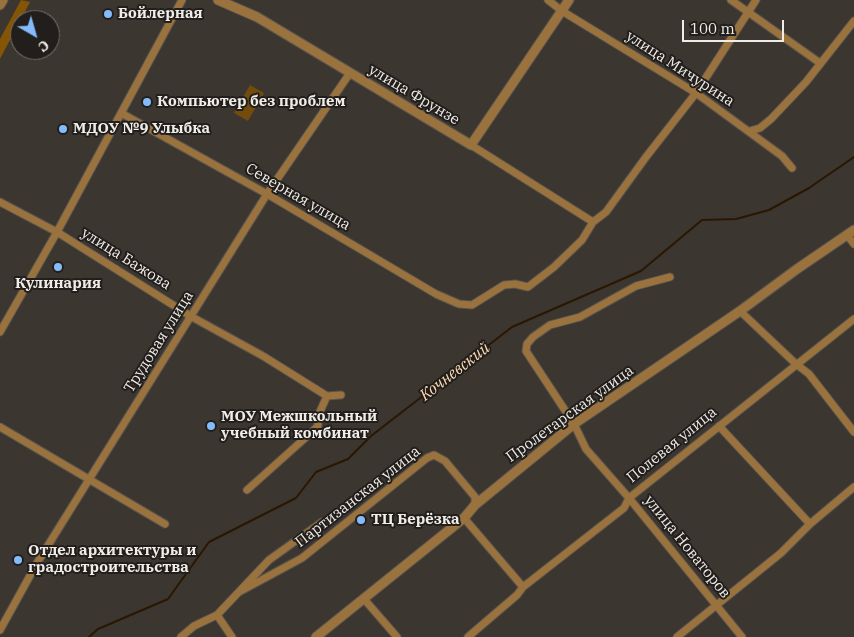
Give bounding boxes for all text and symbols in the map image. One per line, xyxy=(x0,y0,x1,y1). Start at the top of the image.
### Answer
place label: Бойлерная xyxy=(118,5,203,23)
marker: Бойлерная xyxy=(102,8,114,20)
north arrow xyxy=(10,10,60,60)
scale bar xyxy=(684,10,786,42)
text: 100 m xyxy=(690,19,735,38)
street label: улица Мичурина xyxy=(622,27,738,111)
text: С xyxy=(34,36,53,56)
street label: улица Фрунзе xyxy=(365,61,463,129)
place label: Компьютер без проблем xyxy=(157,93,346,111)
marker: Компьютер без проблем xyxy=(141,96,153,108)
place label: МДОУ №9 Улыбка xyxy=(73,120,210,138)
marker: МДОУ №9 Улыбка xyxy=(57,123,69,135)
street label: Северная улица xyxy=(242,160,354,234)
street label: улица Бажова xyxy=(78,224,174,294)
marker: Кулинария xyxy=(52,261,64,273)
place label: Кулинария xyxy=(15,275,101,293)
street label: Трудовая улица xyxy=(120,288,198,396)
water label: Кочневский xyxy=(416,339,494,405)
street label: Пролетарская улица xyxy=(503,362,637,466)
street label: Полевая улица xyxy=(623,403,721,487)
place label: МОУ Межшкольный учебный комбинат xyxy=(221,408,377,443)
marker: МОУ Межшкольный учебный комбинат xyxy=(205,420,217,432)
street label: Партизанская улица xyxy=(292,443,424,551)
street label: улица Новаторов xyxy=(640,492,734,602)
place label: ТЦ Берёзка xyxy=(371,511,460,529)
marker: ТЦ Берёзка xyxy=(355,514,367,526)
place label: Отдел архитектуры и градостроительства xyxy=(28,542,196,577)
marker: Отдел архитектуры и градостроительства xyxy=(12,554,24,566)

